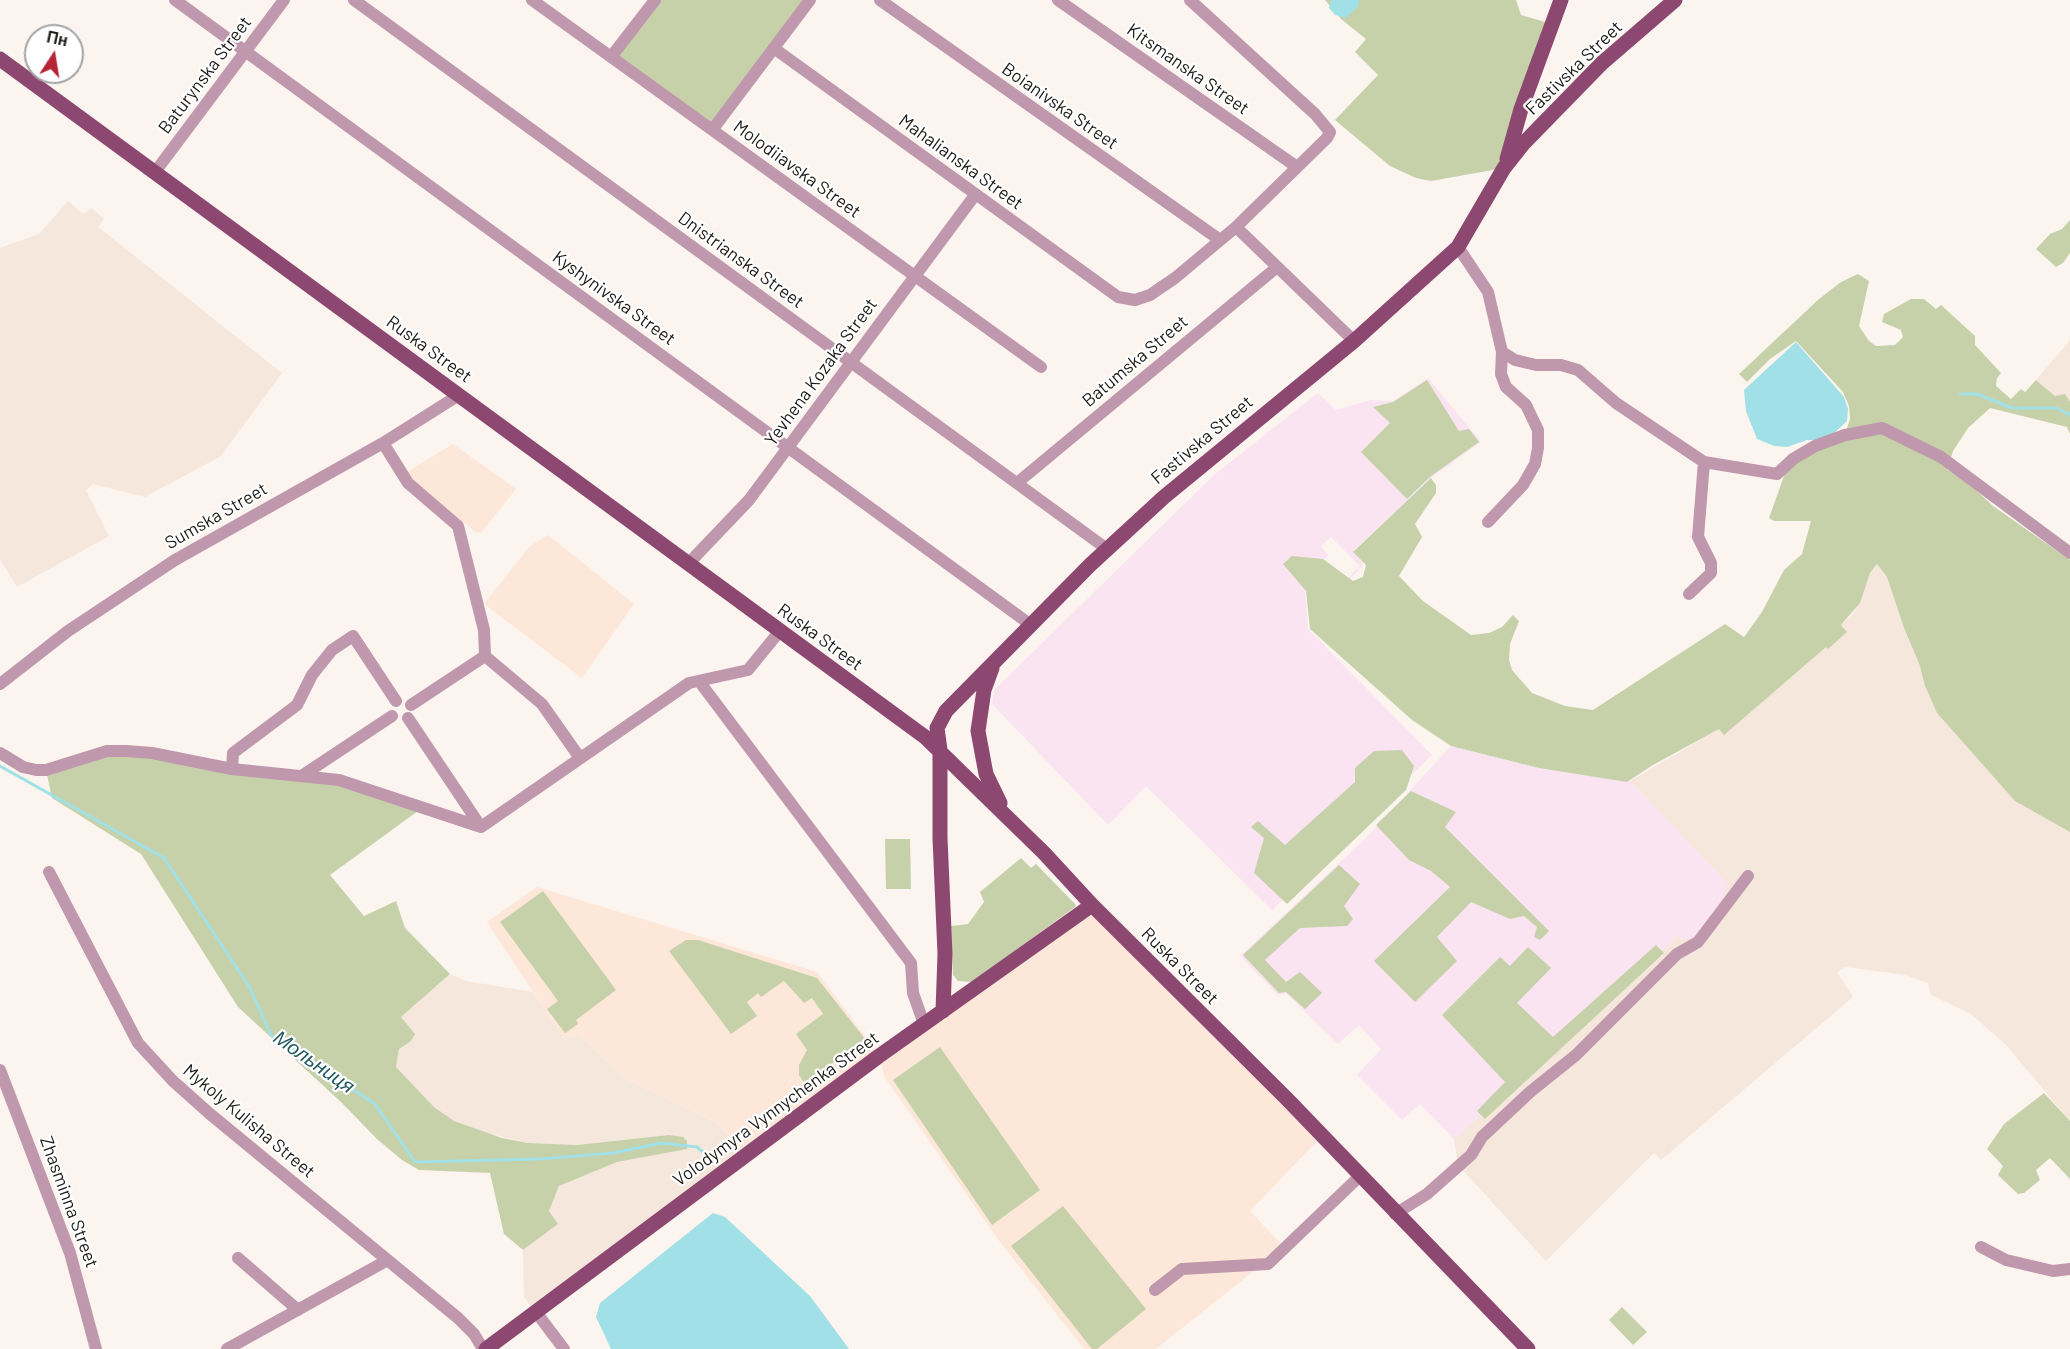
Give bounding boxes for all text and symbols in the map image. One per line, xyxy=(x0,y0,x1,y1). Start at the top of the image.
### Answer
street label: Baturynska Street xyxy=(154,12,256,138)
street label: Fastivska Street xyxy=(1521,16,1627,120)
street label: Kitsmanska Street xyxy=(1123,19,1253,119)
north arrow xyxy=(24,24,84,84)
text: Пн xyxy=(45,26,70,49)
street label: Boianivska Street xyxy=(998,58,1122,154)
street label: Mahalianska Street xyxy=(895,110,1027,214)
street label: Molodiiavska Street xyxy=(729,116,865,222)
street label: Dnistrianska Street xyxy=(674,207,808,313)
street label: Kyshynivska Street xyxy=(548,246,680,350)
street label: Yevhena Kozaka Street xyxy=(760,294,882,450)
street label: Ruska Street xyxy=(382,311,476,387)
street label: Batumska Street xyxy=(1078,311,1192,411)
street label: Fastivska Street xyxy=(1147,391,1257,489)
street label: Sumska Street xyxy=(161,478,271,554)
street label: Ruska Street xyxy=(773,599,867,675)
street label: Ruska Street xyxy=(1137,923,1223,1009)
water label: Мольниця xyxy=(269,1025,359,1099)
street label: Volodymyra Vynnychenka Street xyxy=(669,1027,883,1191)
street label: Mykoly Kulisha Street xyxy=(179,1060,319,1182)
street label: Zhasminna Street xyxy=(35,1133,103,1271)

